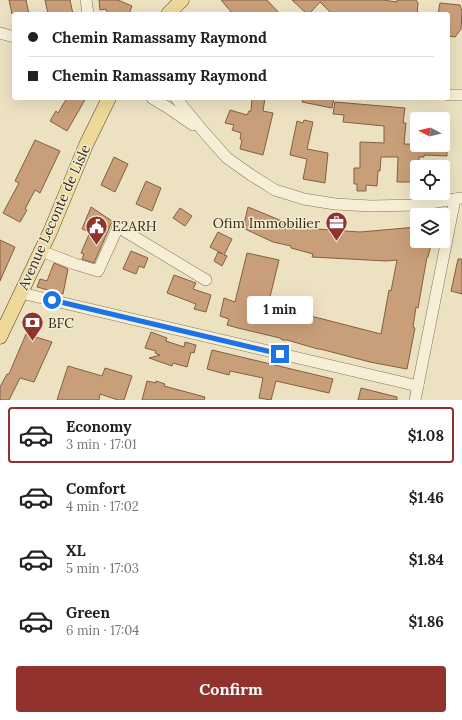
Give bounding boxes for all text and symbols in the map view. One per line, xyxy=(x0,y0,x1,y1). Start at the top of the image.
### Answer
text: Chemin Ramassamy Raymond xyxy=(52,28,267,47)
text: Chemin Ramassamy Raymond xyxy=(52,66,267,85)
north arrow xyxy=(410,112,450,152)
map controls xyxy=(410,112,450,248)
street label: Avenue Leconte de Lisle xyxy=(13,141,94,293)
button: locate xyxy=(410,160,450,200)
button: layers xyxy=(410,208,450,248)
office icon: Ofim Immobilier xyxy=(323,210,349,243)
public building icon: E2ARH xyxy=(83,213,109,246)
place label: Ofim Immobilier xyxy=(213,214,320,232)
place label: E2ARH xyxy=(112,217,157,235)
route start xyxy=(43,291,61,309)
callout: 1 min xyxy=(247,296,313,324)
text: 1 min xyxy=(263,301,297,318)
bank icon: BFC xyxy=(20,310,46,343)
place label: BFC xyxy=(48,314,74,332)
route end xyxy=(271,345,289,363)
icon: car xyxy=(18,417,54,453)
text: Economy xyxy=(66,417,131,436)
text: $1.08 xyxy=(408,426,444,445)
text: 3 min · 17:01 xyxy=(66,436,137,453)
icon: car xyxy=(18,479,54,515)
text: Comfort xyxy=(66,479,126,498)
text: $1.46 xyxy=(409,488,444,507)
text: 4 min · 17:02 xyxy=(66,498,139,515)
icon: car xyxy=(18,541,54,577)
text: XL xyxy=(66,541,86,560)
text: $1.84 xyxy=(409,550,444,569)
text: 5 min · 17:03 xyxy=(66,560,139,577)
icon: car xyxy=(18,603,54,639)
text: Green xyxy=(66,603,110,622)
text: $1.86 xyxy=(408,612,444,631)
text: 6 min · 17:04 xyxy=(66,622,139,639)
button: Confirm xyxy=(16,666,446,712)

